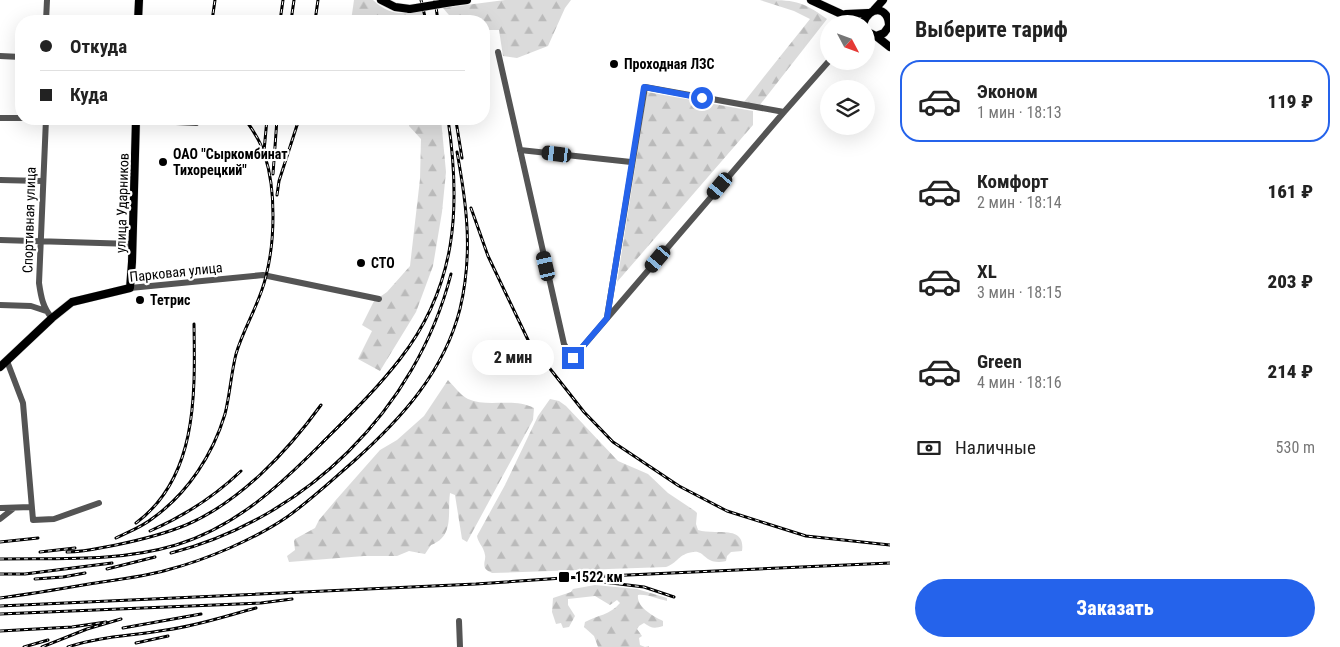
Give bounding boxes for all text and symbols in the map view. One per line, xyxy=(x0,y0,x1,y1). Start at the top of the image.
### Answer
north arrow xyxy=(820,15,875,70)
map controls xyxy=(820,15,875,135)
text: Выберите тариф xyxy=(915,17,1068,42)
text: Откуда xyxy=(70,35,127,58)
place label: Проходная ЛЗС xyxy=(624,56,715,72)
marker: Проходная ЛЗС xyxy=(608,58,620,70)
icon: car xyxy=(917,79,962,124)
button: layers xyxy=(820,80,875,135)
text: Эконом xyxy=(977,80,1038,103)
text: Куда xyxy=(70,83,108,106)
route start xyxy=(691,87,713,109)
text: 119 ₽ xyxy=(1268,90,1313,113)
text: 1 мин · 18:13 xyxy=(977,103,1062,122)
car xyxy=(541,145,572,163)
place label: ОАО "Сыркомбинат Тихорецкий" xyxy=(173,146,288,178)
street label: улица Ударников xyxy=(112,153,132,253)
marker: ОАО "Сыркомбинат Тихорецкий" xyxy=(157,156,169,168)
street label: Спортивная улица xyxy=(19,167,39,273)
icon: car xyxy=(917,169,962,214)
car xyxy=(704,170,735,202)
text: Комфорт xyxy=(977,170,1049,193)
text: 161 ₽ xyxy=(1268,180,1313,203)
text: 2 мин · 18:14 xyxy=(977,193,1062,212)
car xyxy=(642,243,673,275)
car xyxy=(535,250,556,282)
place label: СТО xyxy=(371,255,395,271)
marker: СТО xyxy=(355,257,367,269)
street label: Парковая улица xyxy=(129,259,223,285)
icon: car xyxy=(917,259,962,304)
text: XL xyxy=(977,260,997,283)
text: 203 ₽ xyxy=(1268,270,1313,293)
text: 3 мин · 18:15 xyxy=(977,283,1062,302)
place label: Тетрис xyxy=(150,292,191,308)
marker: Тетрис xyxy=(134,294,146,306)
callout: 2 мин xyxy=(473,340,556,376)
route end xyxy=(562,347,584,369)
text: 2 мин xyxy=(494,348,532,367)
icon: car xyxy=(917,349,962,394)
text: Green xyxy=(977,350,1022,373)
text: 214 ₽ xyxy=(1268,360,1313,383)
text: 4 мин · 18:16 xyxy=(977,373,1062,392)
icon: cash xyxy=(915,434,943,462)
text: Наличные xyxy=(955,436,1036,459)
text: 530 m xyxy=(1276,438,1315,457)
place label: 1522 км xyxy=(575,569,623,585)
marker: 1522 км xyxy=(557,570,571,584)
button: Заказать xyxy=(915,579,1315,637)

